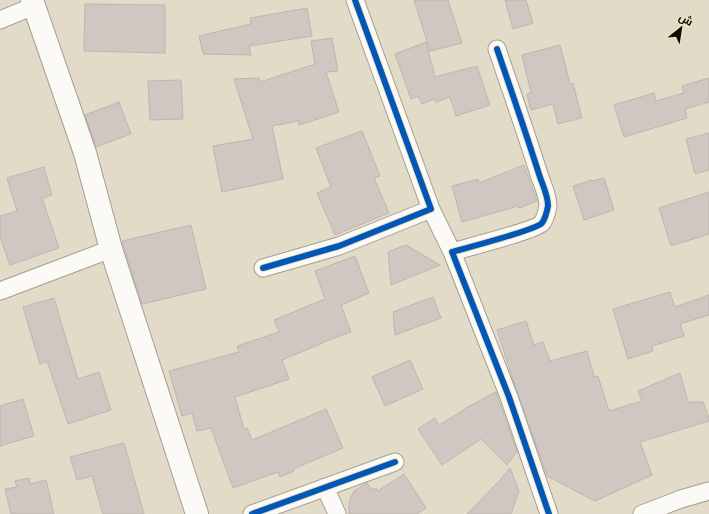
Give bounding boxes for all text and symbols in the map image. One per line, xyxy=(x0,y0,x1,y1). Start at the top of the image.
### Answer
north arrow xyxy=(661,8,701,48)
text: ش xyxy=(676,11,695,29)

